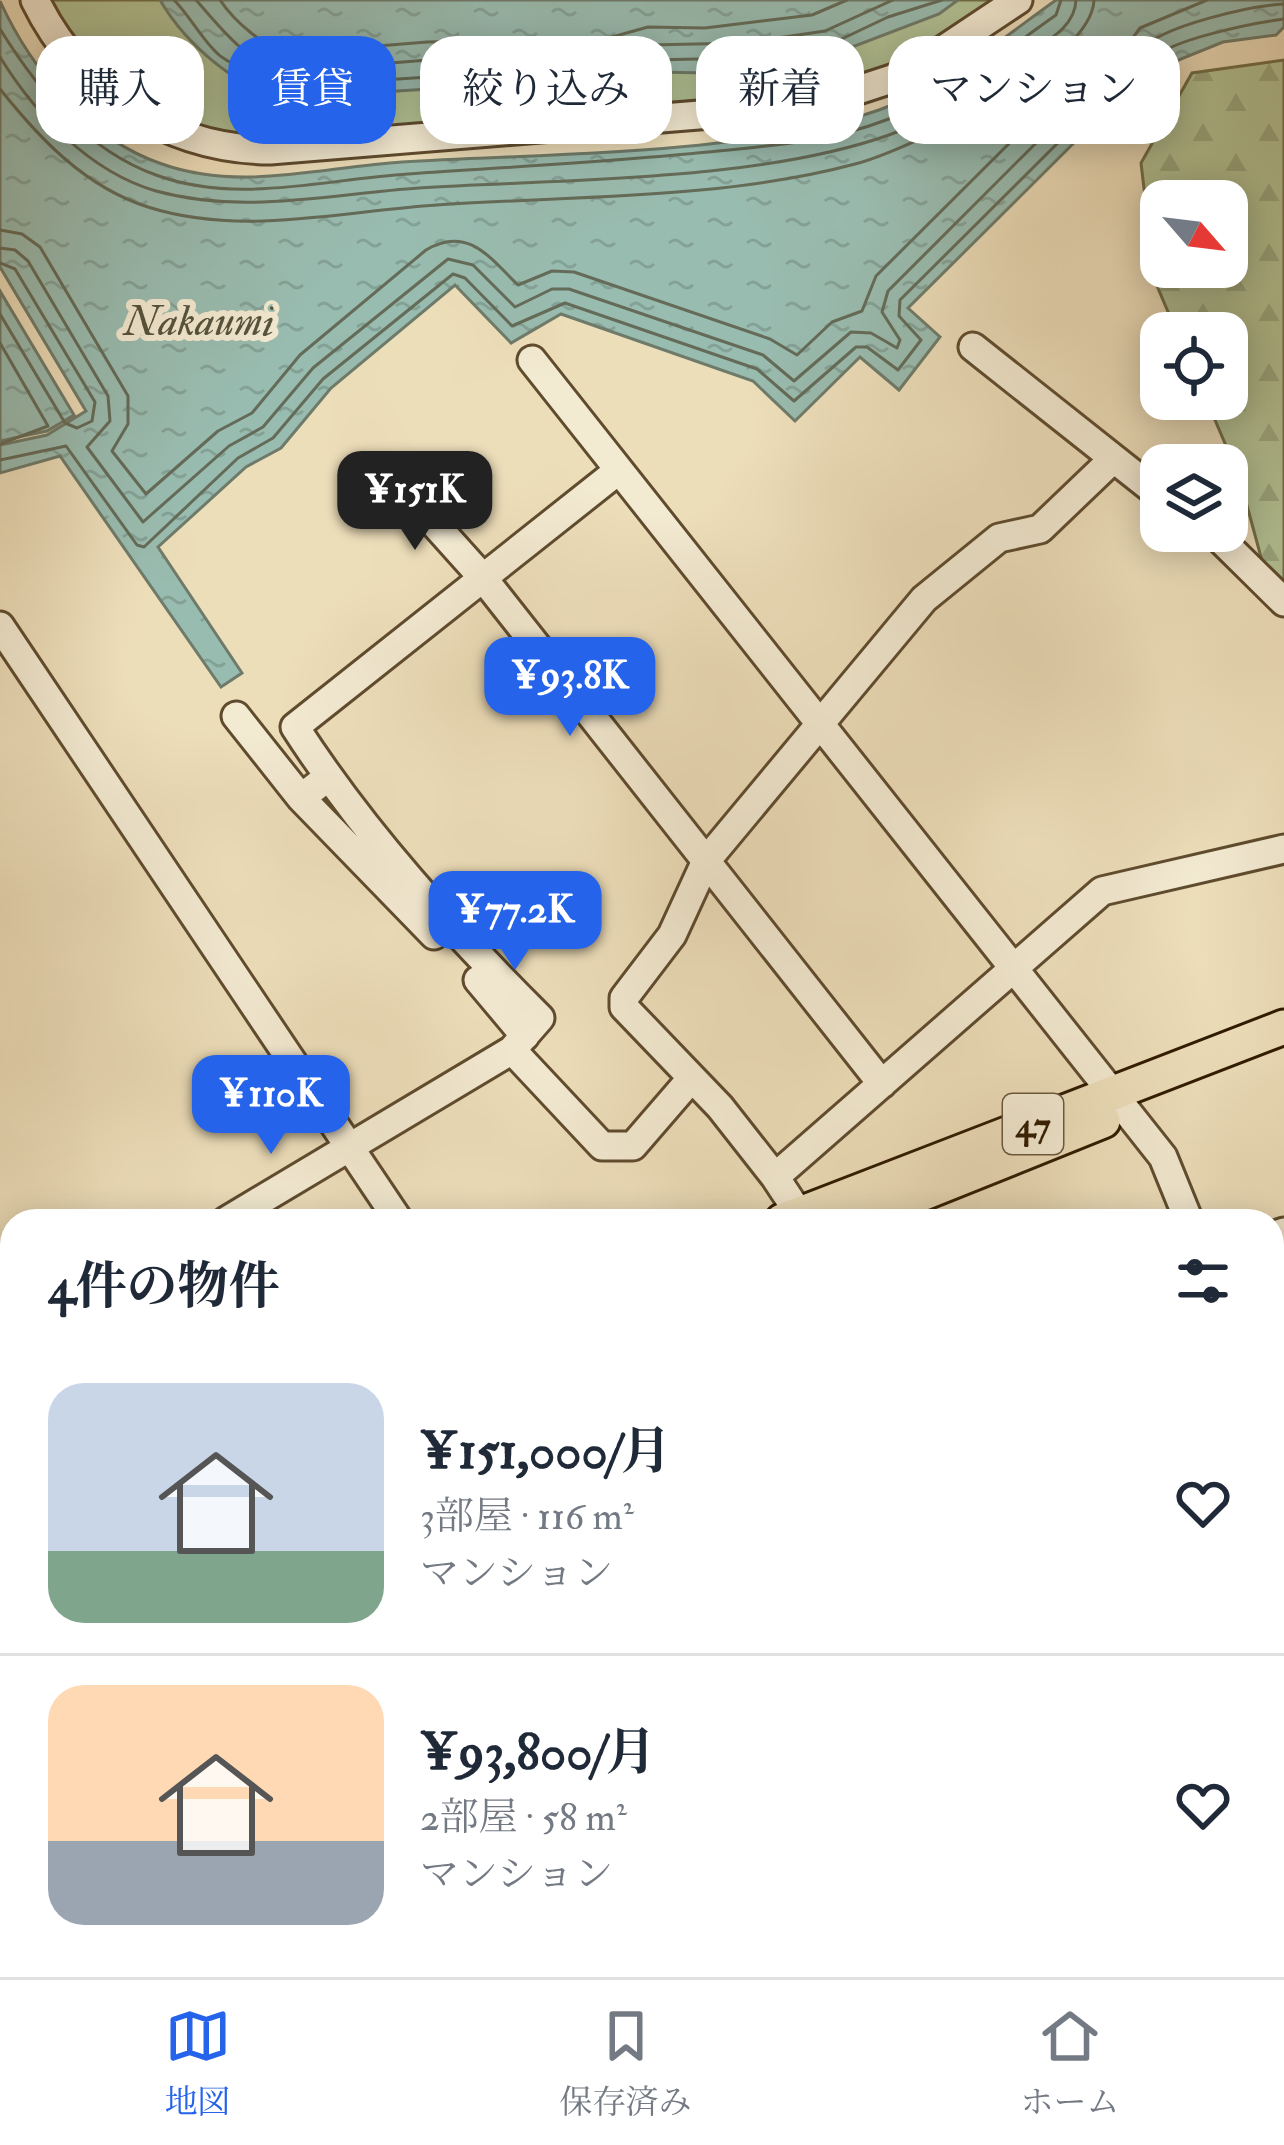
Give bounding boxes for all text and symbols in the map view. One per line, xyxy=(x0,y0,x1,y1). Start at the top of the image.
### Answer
chip: 購入 xyxy=(36,36,204,144)
chip: 賃貸 xyxy=(228,36,396,144)
chip: 絞り込み xyxy=(420,36,672,144)
chip: 新着 xyxy=(696,36,864,144)
chip: マンション xyxy=(888,36,1180,144)
north arrow xyxy=(1140,180,1248,288)
map controls xyxy=(1140,180,1248,552)
water label: Nakaumi xyxy=(122,296,274,348)
button: locate xyxy=(1140,312,1248,420)
button: layers xyxy=(1140,444,1248,552)
pin: ¥151K xyxy=(331,451,499,553)
text: ¥151K xyxy=(364,465,466,514)
pin: ¥93.8K xyxy=(472,637,668,739)
text: ¥93.8K xyxy=(511,651,629,700)
pin: ¥77.2K xyxy=(417,871,613,973)
text: ¥77.2K xyxy=(456,885,574,934)
pin: ¥110K xyxy=(187,1055,355,1157)
text: ¥110K xyxy=(219,1069,323,1118)
road number: 47 xyxy=(1003,1094,1063,1154)
icon: filters xyxy=(1170,1248,1236,1314)
text: 4件の物件 xyxy=(48,1255,280,1319)
text: ¥151,000/月 xyxy=(420,1420,672,1484)
icon: home xyxy=(144,1431,288,1575)
icon: heart xyxy=(1170,1470,1236,1536)
text: 3部屋 · 116 m² xyxy=(420,1492,634,1541)
text: マンション xyxy=(420,1549,613,1598)
text: ¥93,800/月 xyxy=(420,1721,657,1785)
icon: home xyxy=(144,1733,288,1877)
icon: heart xyxy=(1170,1772,1236,1838)
text: 2部屋 · 58 m² xyxy=(420,1793,627,1842)
text: マンション xyxy=(420,1850,613,1899)
tab: 地図 xyxy=(165,2003,231,2123)
tab: 保存済み xyxy=(560,2003,692,2123)
tab: ホーム xyxy=(1021,2003,1120,2123)

